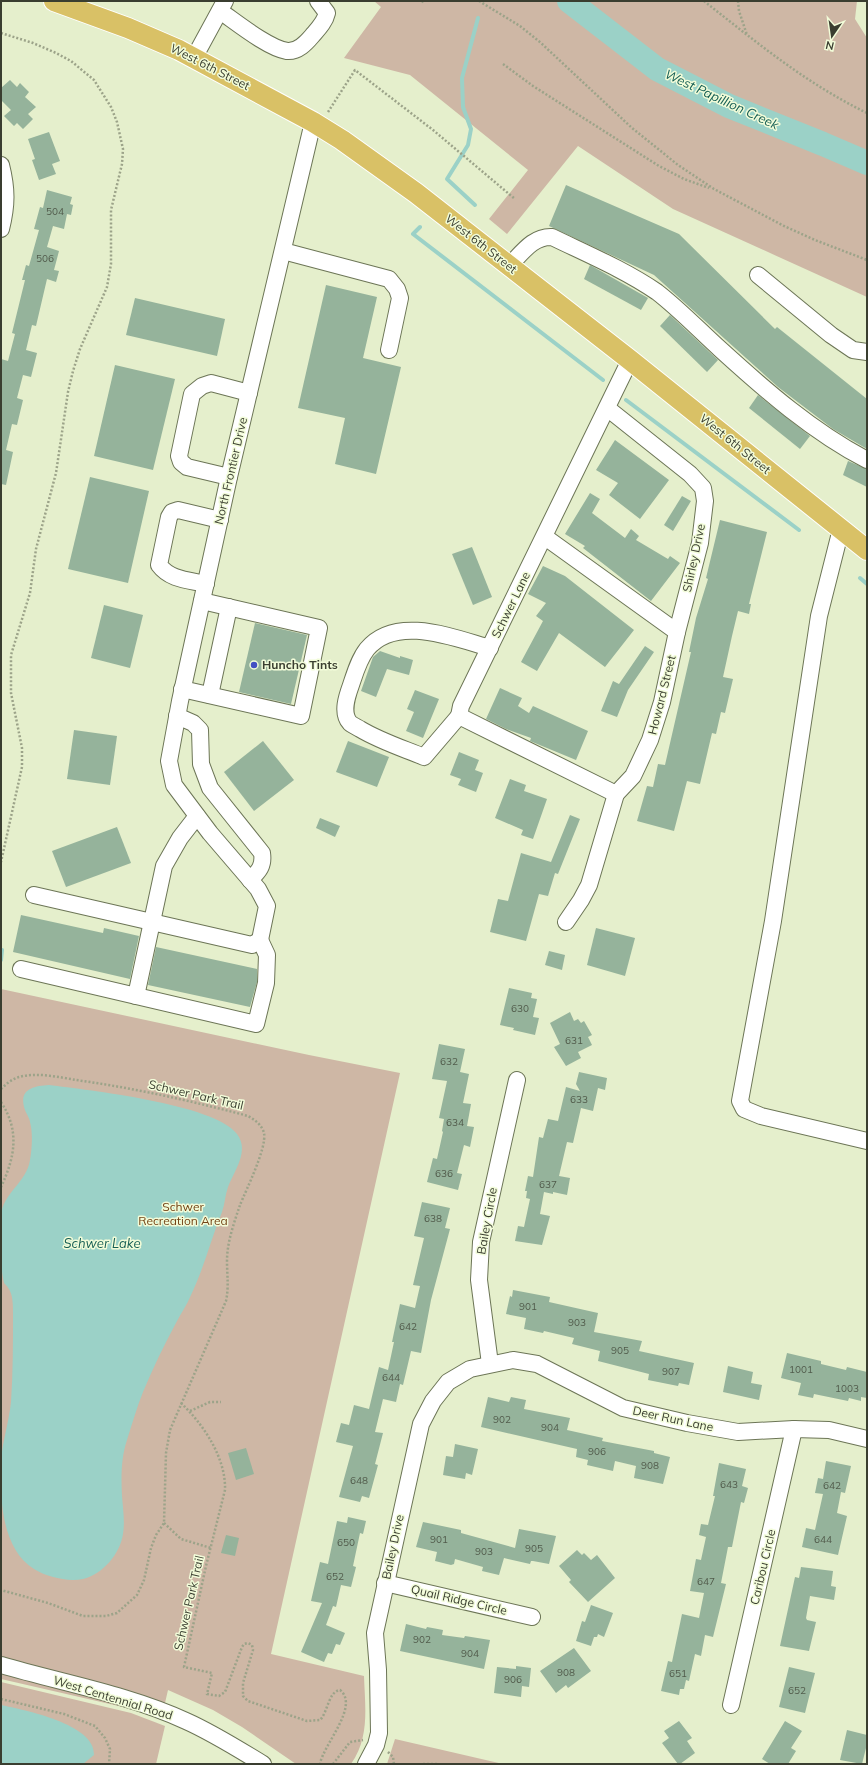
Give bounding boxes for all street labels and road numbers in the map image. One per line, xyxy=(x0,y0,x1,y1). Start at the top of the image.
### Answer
street label: West 6th Street xyxy=(168,40,252,93)
street label: West 6th Street xyxy=(442,211,520,276)
street label: West 6th Street xyxy=(697,410,774,477)
street label: North Frontier Drive xyxy=(211,416,250,526)
street label: Shirley Drive xyxy=(679,522,708,593)
street label: Schwer Lane xyxy=(488,569,533,640)
street label: Howard Street xyxy=(644,654,679,736)
street label: Schwer Park Trail xyxy=(147,1076,245,1113)
street label: Bailey Circle xyxy=(473,1186,500,1256)
street label: Deer Run Lane xyxy=(631,1403,715,1434)
street label: Bailey Drive xyxy=(378,1513,407,1581)
street label: Caribou Circle xyxy=(747,1528,779,1606)
street label: Schwer Park Trail xyxy=(170,1554,207,1652)
street label: Quail Ridge Circle xyxy=(410,1581,509,1618)
street label: West Centennial Road xyxy=(52,1672,175,1723)

